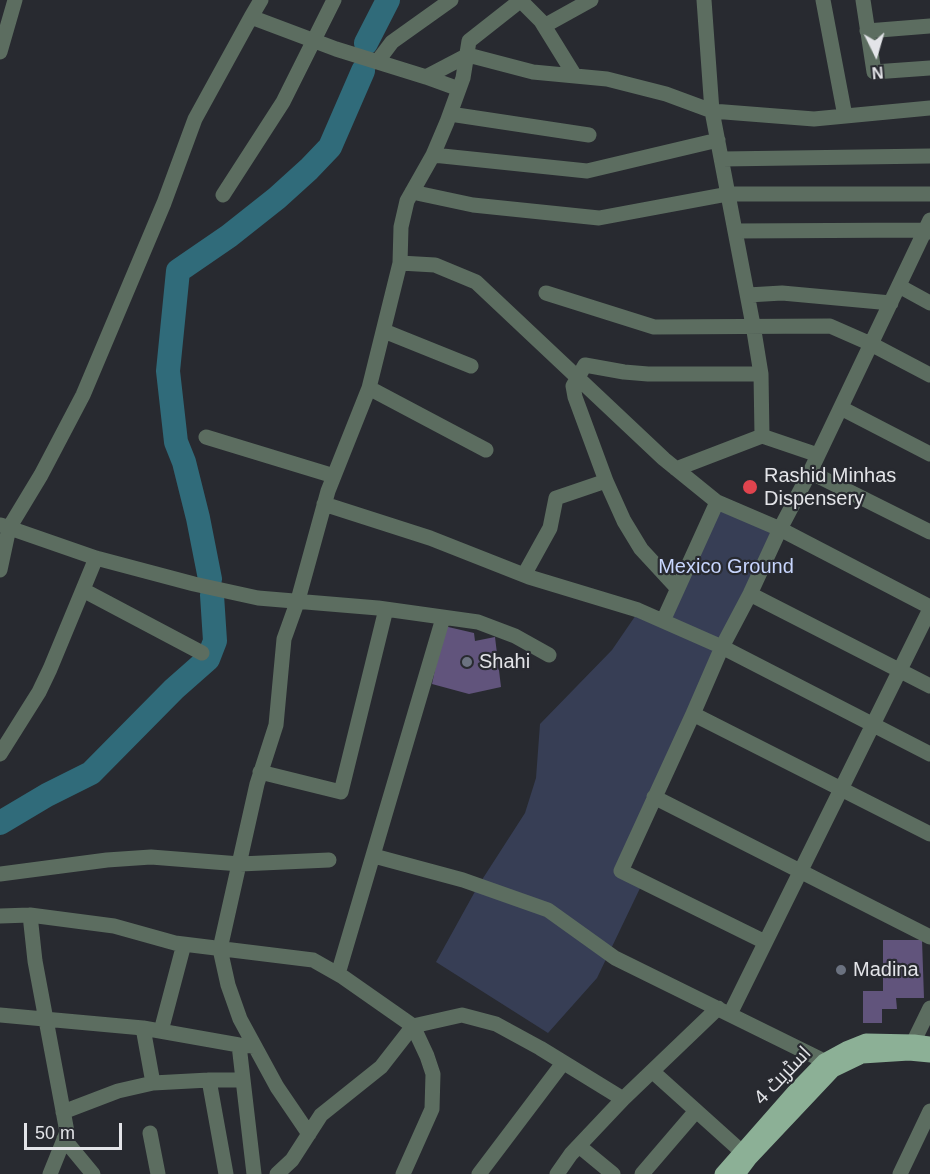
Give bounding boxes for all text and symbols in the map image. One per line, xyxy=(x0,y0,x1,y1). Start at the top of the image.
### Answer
north arrow xyxy=(846,24,906,84)
text: N xyxy=(871,63,884,81)
place label: Rashid Minhas Dispensery xyxy=(764,464,896,511)
marker: Rashid Minhas Dispensery xyxy=(741,478,759,496)
park label: Mexico Ground xyxy=(658,555,794,579)
place label: Shahi xyxy=(479,650,530,674)
marker: Shahi xyxy=(460,655,474,669)
place label: Madina xyxy=(853,958,919,982)
marker: Madina xyxy=(834,963,848,977)
street label: اسٹریٹ 4 xyxy=(749,1042,817,1110)
scale bar xyxy=(27,1111,124,1149)
text: 50 m xyxy=(35,1123,75,1143)

